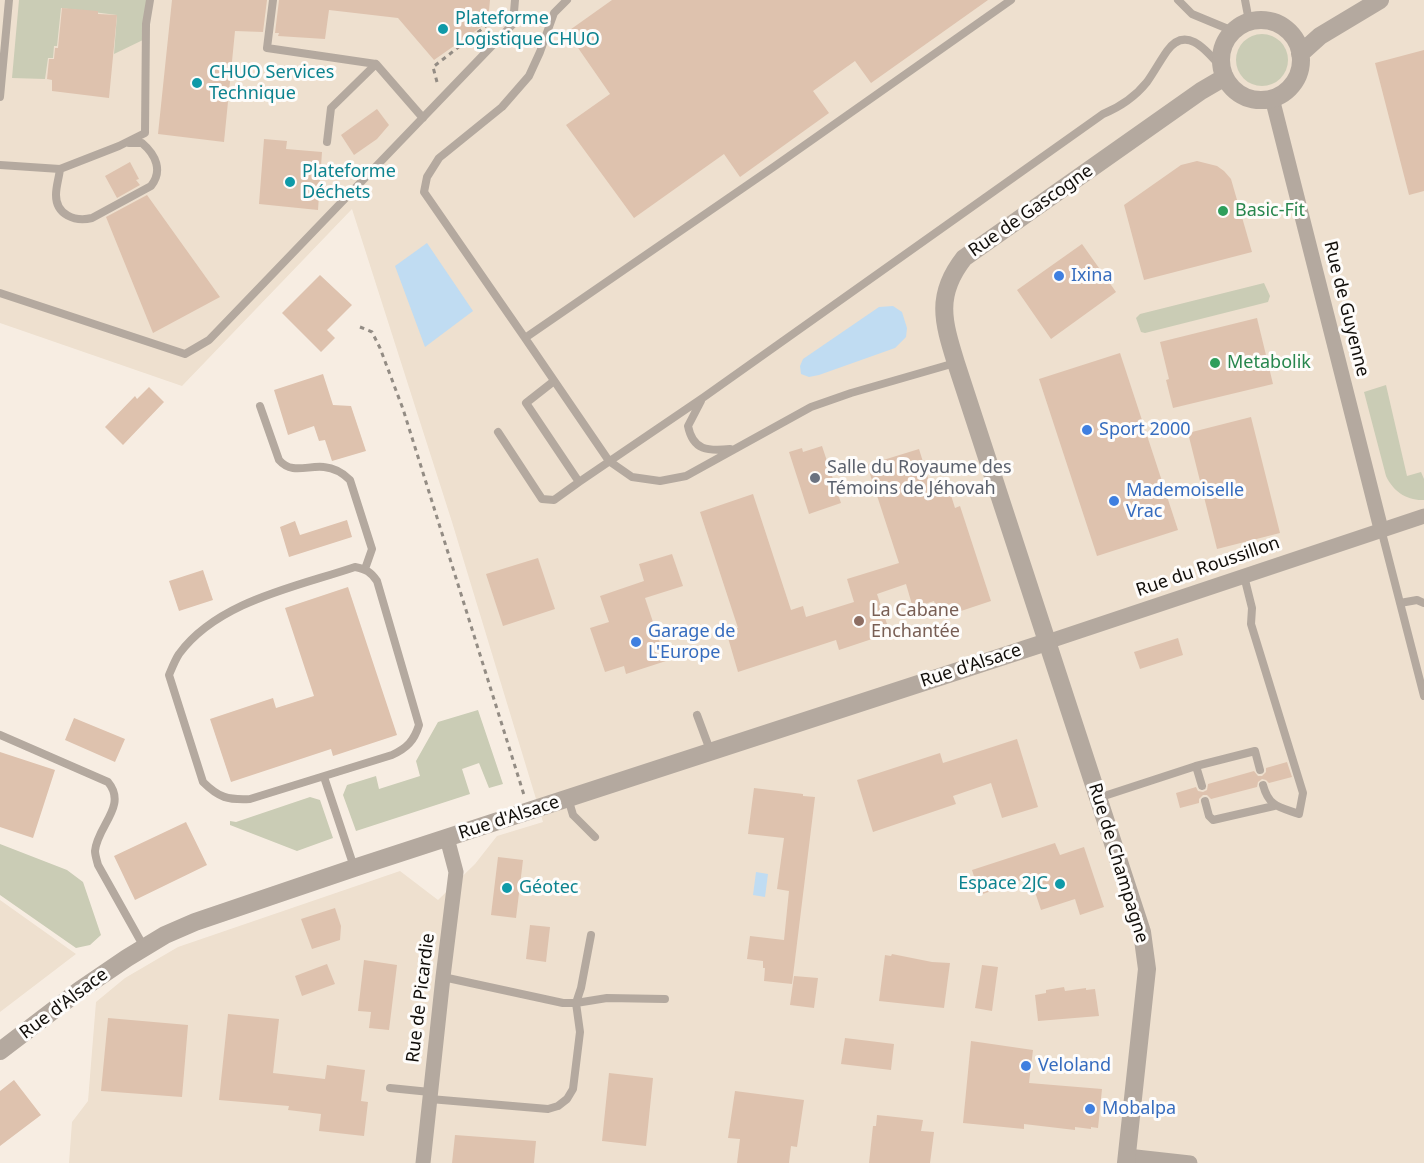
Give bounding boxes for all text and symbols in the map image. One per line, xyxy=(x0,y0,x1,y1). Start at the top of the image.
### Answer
place label: Plateforme Logistique CHUO xyxy=(455,8,600,50)
marker: Plateforme Logistique CHUO xyxy=(436,22,450,36)
place label: CHUO Services Technique xyxy=(209,62,334,104)
marker: CHUO Services Technique xyxy=(190,76,204,90)
street label: Rue de Gascogne xyxy=(965,160,1097,262)
place label: Plateforme Déchets xyxy=(302,161,396,204)
marker: Plateforme Déchets xyxy=(283,175,297,189)
place label: Basic-Fit xyxy=(1235,200,1305,222)
marker: Basic-Fit xyxy=(1216,204,1230,218)
street label: Rue de Guyenne xyxy=(1319,239,1373,379)
place label: Ixina xyxy=(1071,265,1112,287)
marker: Ixina xyxy=(1052,269,1066,283)
place label: Metabolik xyxy=(1227,352,1311,374)
marker: Metabolik xyxy=(1208,356,1222,370)
place label: Sport 2000 xyxy=(1099,419,1191,441)
marker: Sport 2000 xyxy=(1080,423,1094,437)
place label: Salle du Royaume des Témoins de Jéhovah xyxy=(827,457,1012,500)
marker: Salle du Royaume des Témoins de Jéhovah xyxy=(808,471,822,485)
place label: Mademoiselle Vrac xyxy=(1126,480,1244,522)
marker: Mademoiselle Vrac xyxy=(1107,494,1121,508)
street label: Rue du Roussillon xyxy=(1133,532,1283,602)
place label: La Cabane Enchantée xyxy=(871,600,960,642)
marker: La Cabane Enchantée xyxy=(852,614,866,628)
place label: Garage de L'Europe xyxy=(648,621,735,664)
marker: Garage de L'Europe xyxy=(629,635,643,649)
street label: Rue d'Alsace xyxy=(918,640,1024,692)
street label: Rue de Champagne xyxy=(1083,780,1153,946)
street label: Rue d'Alsace xyxy=(456,792,562,844)
place label: Espace 2JC xyxy=(958,873,1048,895)
place label: Géotec xyxy=(519,877,578,899)
marker: Espace 2JC xyxy=(1053,877,1067,891)
marker: Géotec xyxy=(500,881,514,895)
street label: Rue de Picardie xyxy=(402,932,440,1064)
street label: Rue d'Alsace xyxy=(16,964,112,1044)
place label: Veloland xyxy=(1038,1055,1111,1077)
marker: Veloland xyxy=(1019,1059,1033,1073)
place label: Mobalpa xyxy=(1102,1098,1176,1120)
marker: Mobalpa xyxy=(1083,1102,1097,1116)

